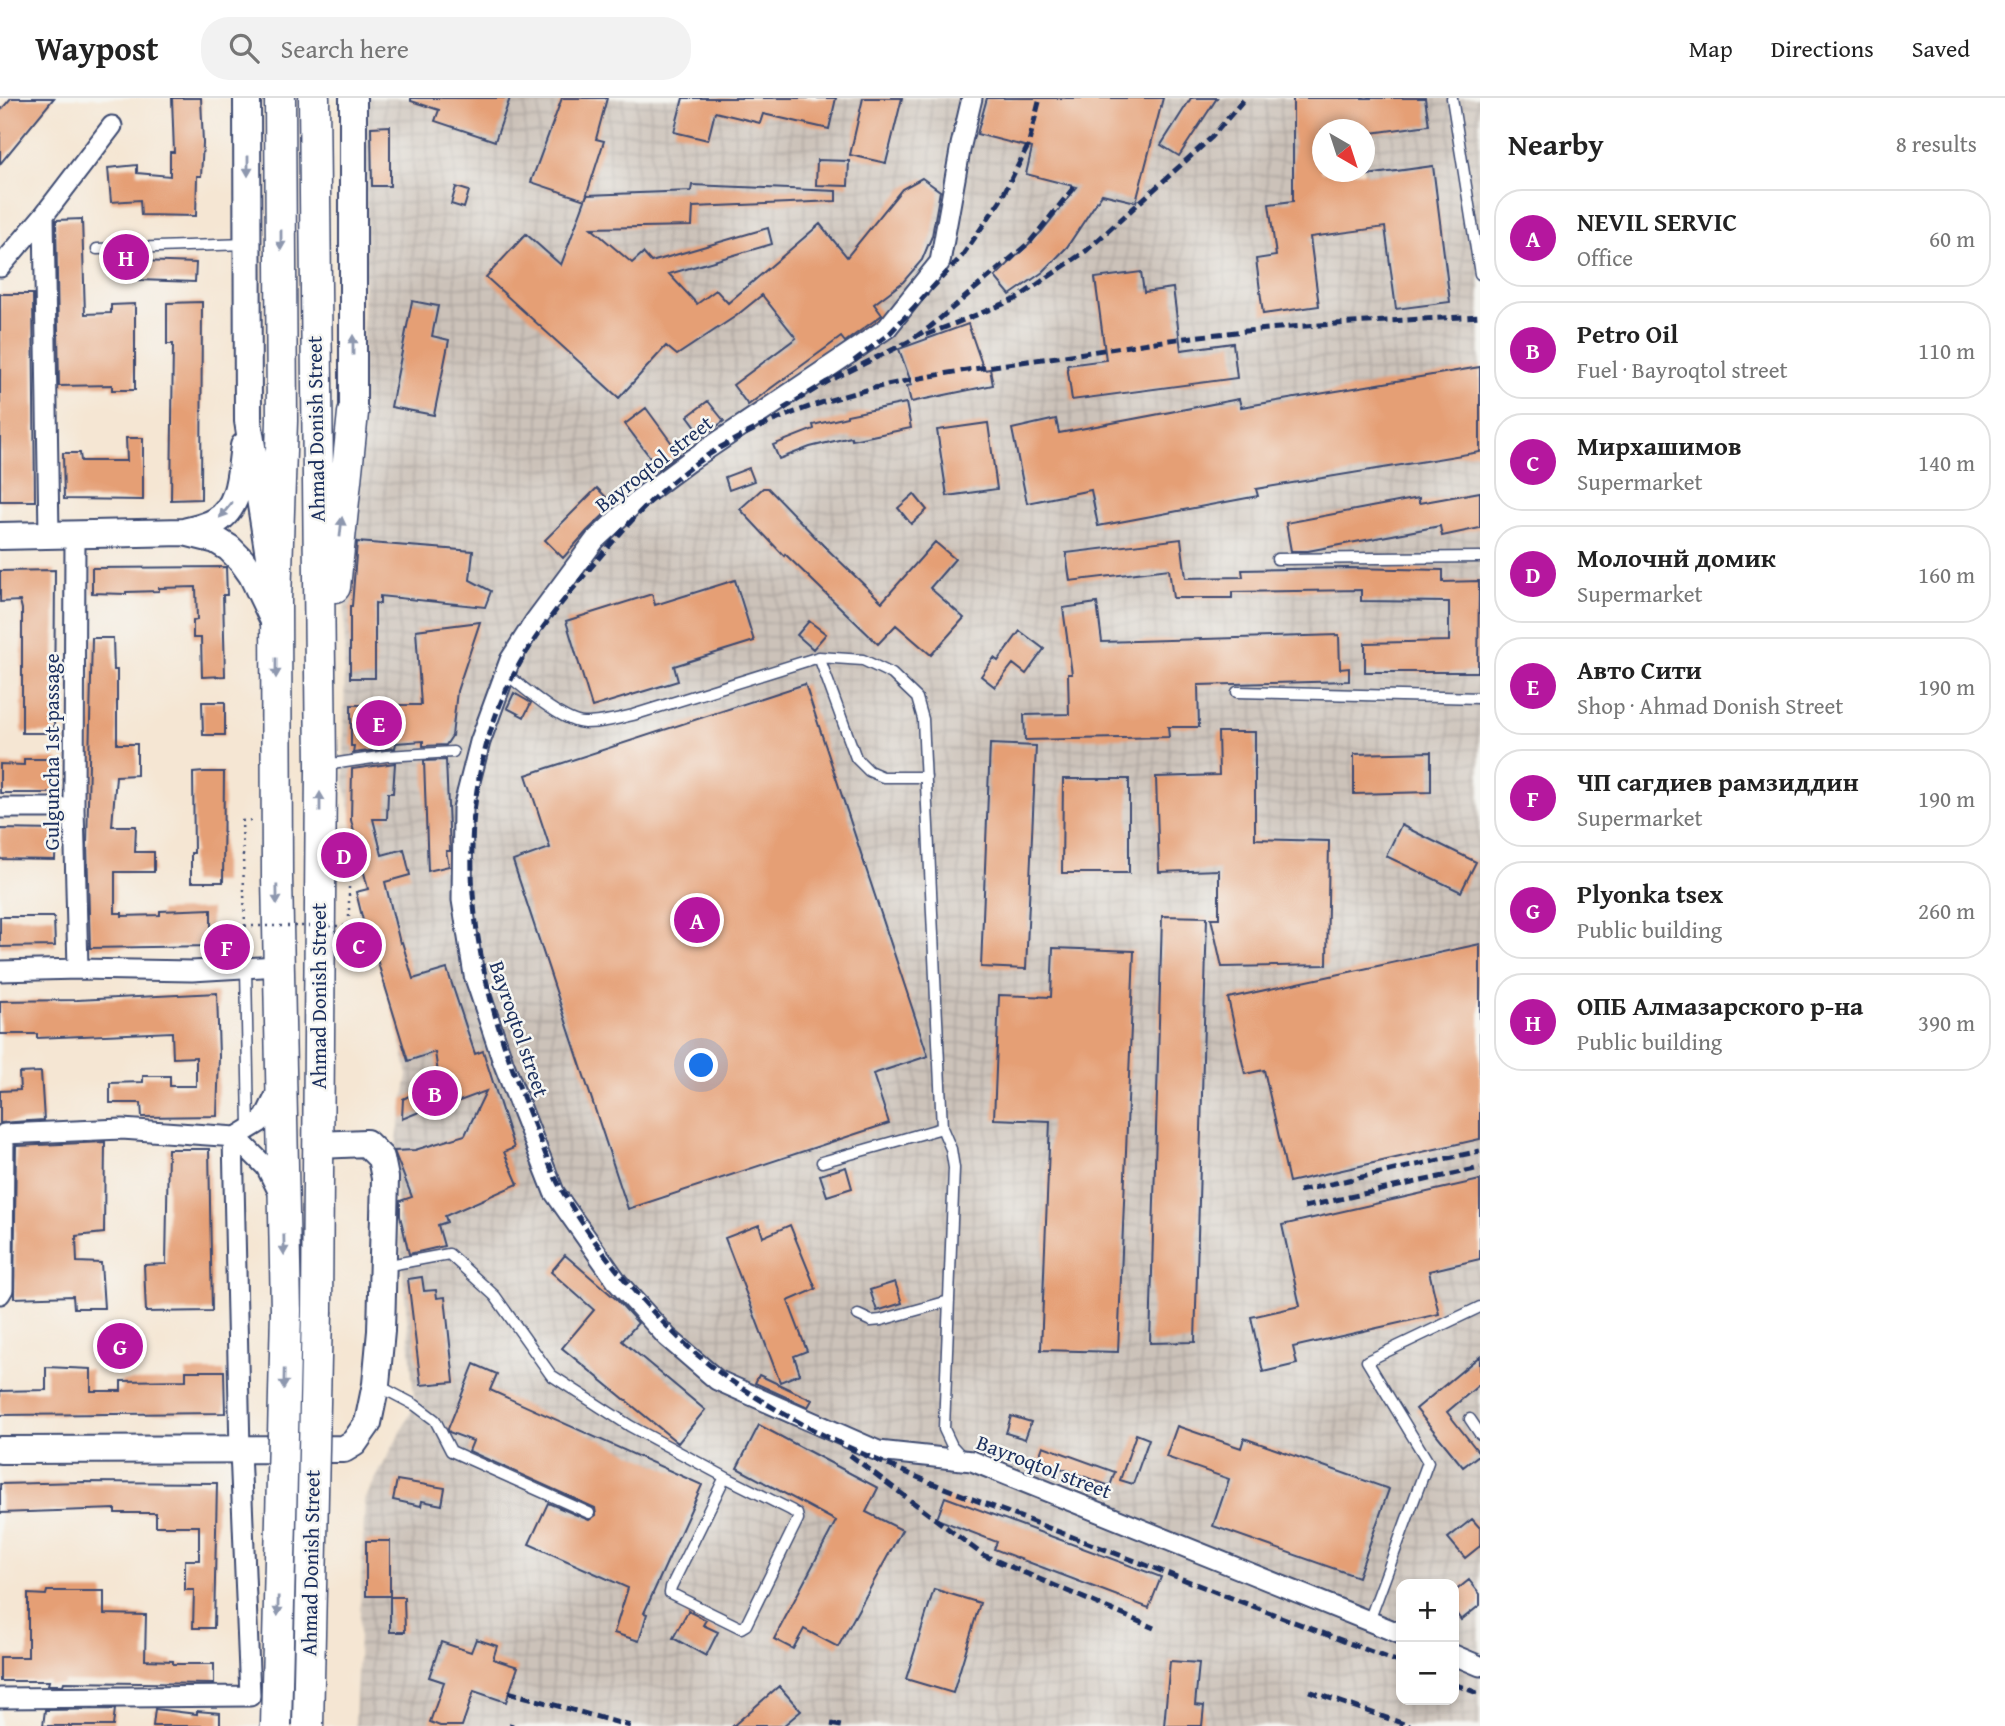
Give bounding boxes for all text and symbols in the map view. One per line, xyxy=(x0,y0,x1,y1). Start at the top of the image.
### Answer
search box xyxy=(201,17,691,80)
text: Waypost xyxy=(35,24,159,72)
icon: search xyxy=(225,29,263,67)
text: Search here xyxy=(281,29,409,68)
text: Map xyxy=(1689,31,1733,66)
text: Directions xyxy=(1771,31,1874,66)
text: Saved xyxy=(1912,31,1970,66)
north arrow xyxy=(1312,119,1375,182)
text: Nearby xyxy=(1508,122,1604,166)
text: 8 results xyxy=(1896,127,1977,160)
one-way arrow xyxy=(242,155,253,177)
text: NEVIL SERVIC xyxy=(1577,202,1737,241)
text: A xyxy=(1526,222,1540,255)
text: 60 m xyxy=(1929,222,1975,255)
one-way arrow xyxy=(275,229,287,251)
pin: H xyxy=(103,231,149,283)
text: Office xyxy=(1577,241,1633,274)
text: Petro Oil xyxy=(1577,314,1678,353)
one-way arrow xyxy=(347,333,359,355)
text: B xyxy=(1526,334,1540,367)
text: 110 m xyxy=(1918,334,1975,367)
street label: Ahmad Donish Street xyxy=(298,335,333,523)
text: Fuel · Bayroqtol street xyxy=(1577,353,1788,386)
street label: Bayroqtol street xyxy=(588,407,720,520)
text: Мирхашимов xyxy=(1577,426,1742,465)
text: C xyxy=(1526,446,1540,479)
text: 140 m xyxy=(1918,446,1975,479)
text: Supermarket xyxy=(1577,465,1703,498)
one-way arrow xyxy=(219,501,234,519)
one-way arrow xyxy=(335,516,346,538)
text: Молочнй домик xyxy=(1577,538,1776,577)
text: D xyxy=(1526,558,1540,591)
text: 160 m xyxy=(1918,558,1975,591)
text: Supermarket xyxy=(1577,577,1703,610)
text: Авто Сити xyxy=(1577,650,1702,689)
street label: Gulguncha 1st passage xyxy=(36,653,67,851)
one-way arrow xyxy=(270,657,282,679)
text: E xyxy=(1527,670,1539,703)
text: 190 m xyxy=(1918,670,1975,703)
text: Shop · Ahmad Donish Street xyxy=(1577,689,1843,722)
pin: E xyxy=(356,697,402,749)
text: ЧП сагдиев рамзиддин xyxy=(1577,762,1859,801)
text: F xyxy=(1527,782,1539,815)
text: 190 m xyxy=(1918,782,1975,815)
one-way arrow xyxy=(315,790,326,812)
text: Supermarket xyxy=(1577,801,1703,834)
pin: D xyxy=(321,829,367,881)
text: Plyonka tsex xyxy=(1577,874,1723,913)
one-way arrow xyxy=(271,885,283,907)
pin: A xyxy=(674,894,720,946)
text: G xyxy=(1526,894,1540,927)
text: 260 m xyxy=(1918,894,1975,927)
street label: Ahmad Donish Street xyxy=(303,902,334,1089)
text: Public building xyxy=(1577,913,1722,946)
pin: C xyxy=(336,919,382,971)
pin: F xyxy=(204,921,250,973)
street label: Bayroqtol street xyxy=(482,957,557,1102)
text: ОПБ Алмазарского р-на xyxy=(1577,986,1863,1025)
text: H xyxy=(1525,1006,1541,1039)
text: 390 m xyxy=(1918,1006,1975,1039)
text: Public building xyxy=(1577,1025,1722,1058)
your location xyxy=(684,1048,718,1082)
pin: B xyxy=(412,1067,458,1119)
one-way arrow xyxy=(279,1235,290,1257)
pin: G xyxy=(97,1320,143,1372)
one-way arrow xyxy=(278,1368,290,1390)
street label: Bayroqtol street xyxy=(972,1427,1117,1507)
street label: Ahmad Donish Street xyxy=(293,1469,328,1656)
map controls xyxy=(1396,1579,1459,1705)
button: + xyxy=(1396,1579,1459,1642)
one-way arrow xyxy=(273,1596,284,1618)
button: − xyxy=(1396,1642,1459,1705)

